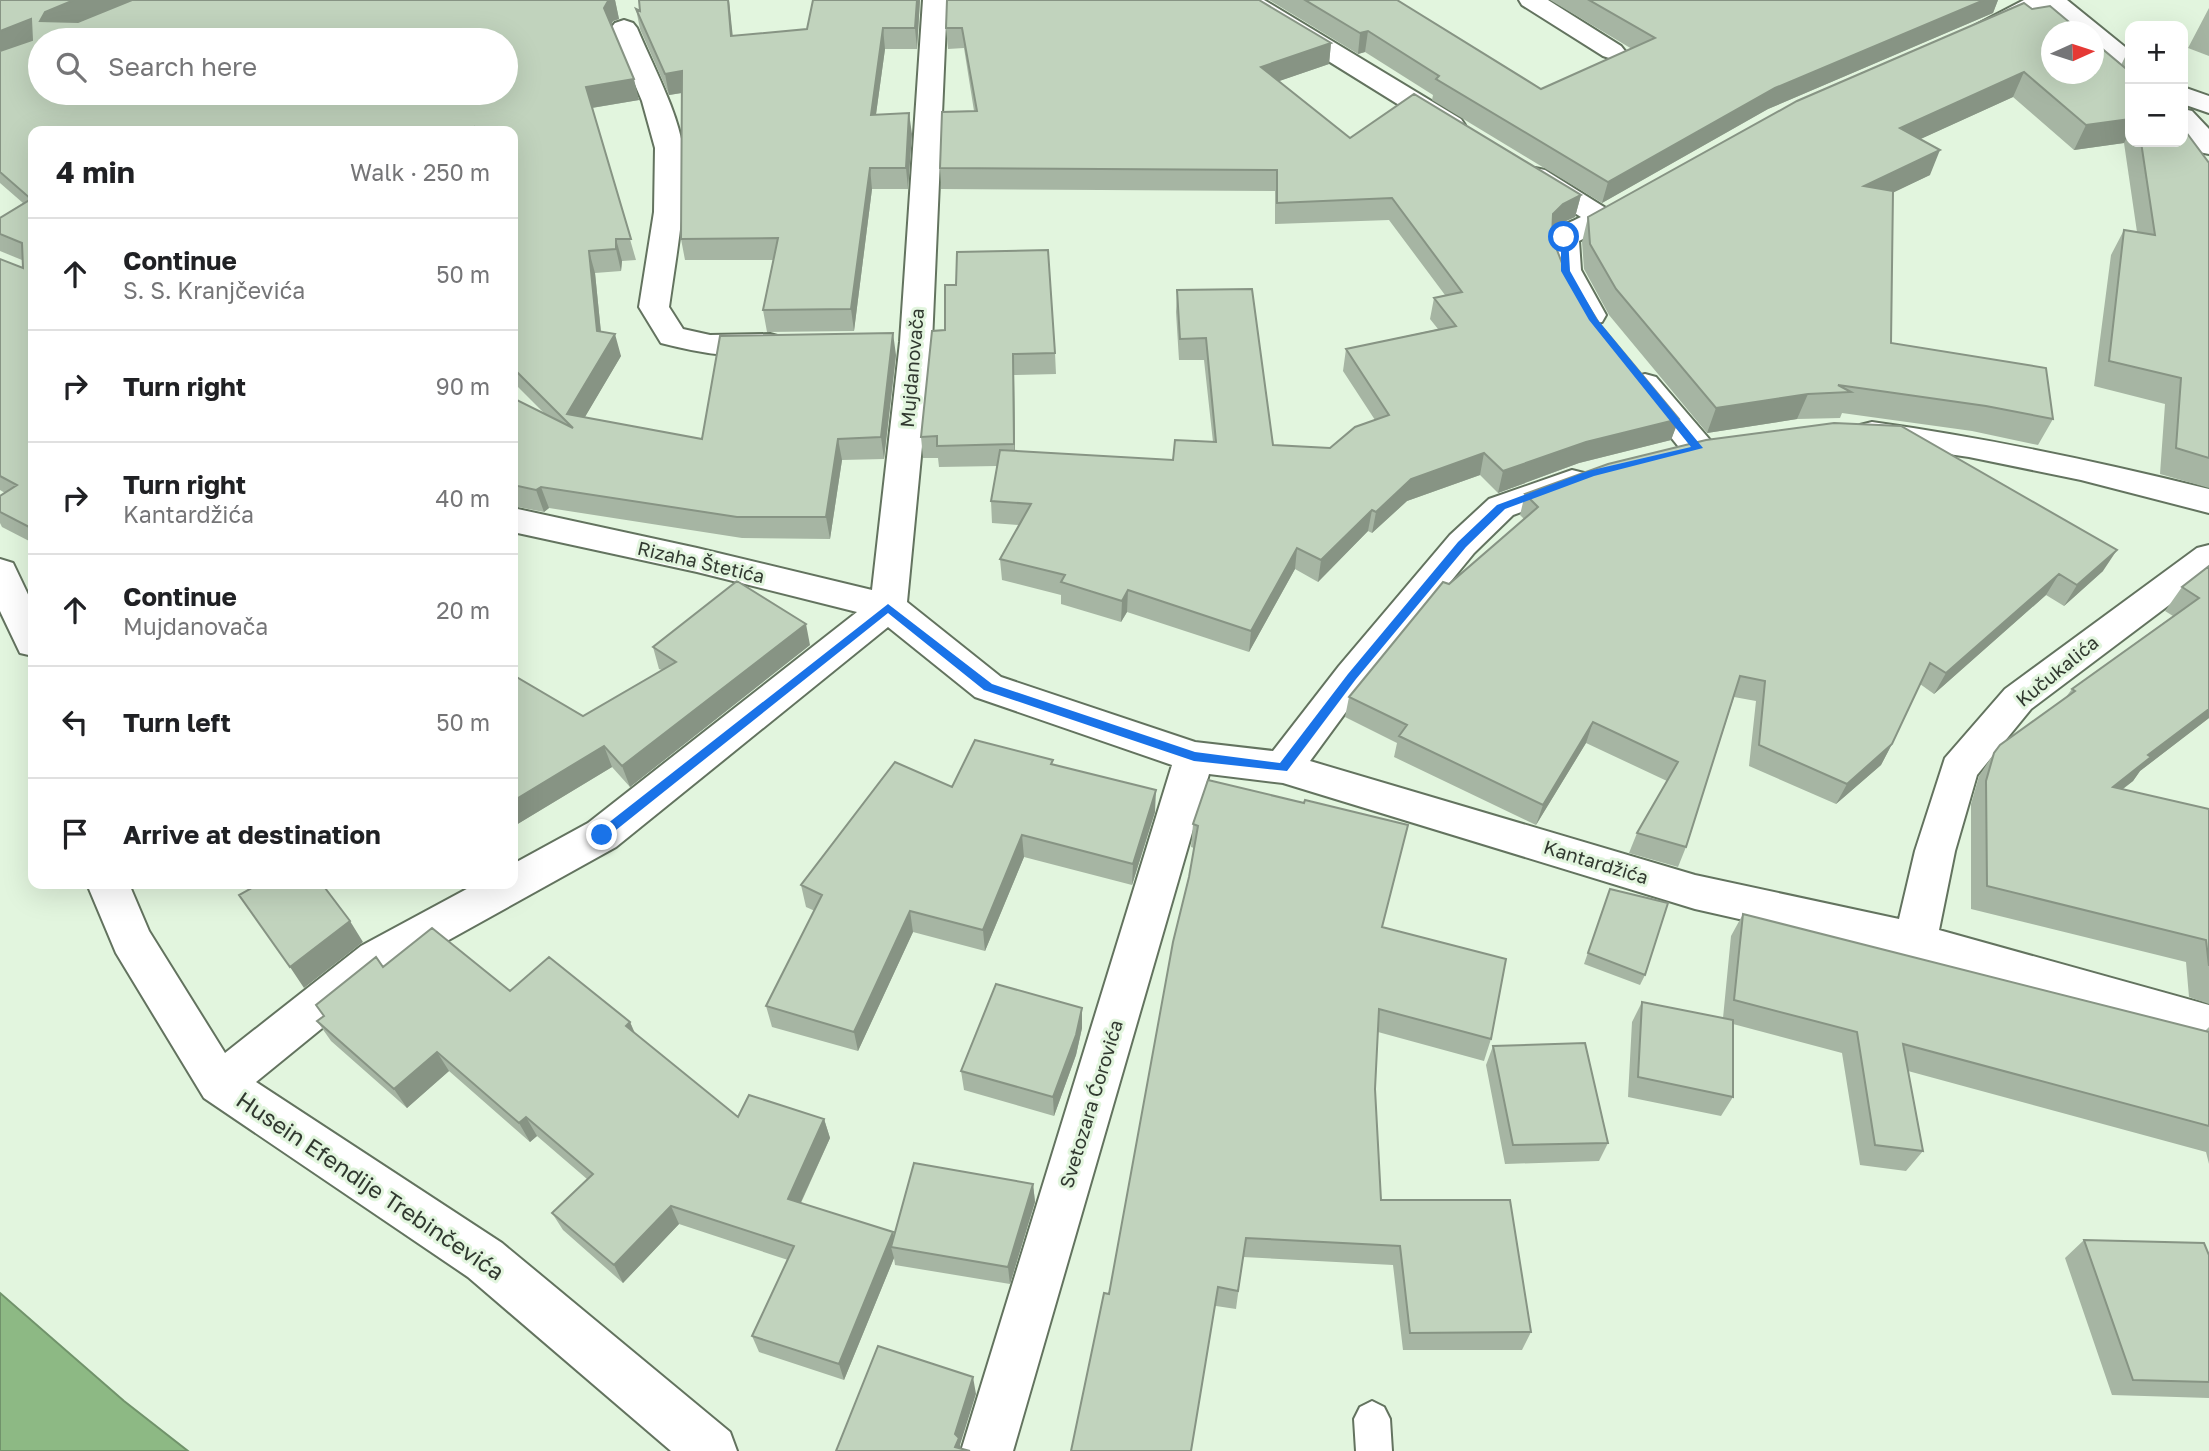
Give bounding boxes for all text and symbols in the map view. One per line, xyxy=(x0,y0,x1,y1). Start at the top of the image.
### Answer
north arrow xyxy=(2041,21,2104,84)
map controls xyxy=(2125,21,2188,147)
button: + xyxy=(2125,21,2188,84)
search box xyxy=(28,28,518,105)
icon: search xyxy=(52,48,90,86)
text: Search here xyxy=(108,51,257,82)
button: − xyxy=(2125,84,2188,147)
text: 4 min xyxy=(56,154,135,190)
text: Walk · 250 m xyxy=(350,158,490,186)
route start xyxy=(1548,221,1579,252)
text: Continue xyxy=(123,245,237,276)
icon: ahead xyxy=(56,255,94,293)
text: 50 m xyxy=(436,260,490,288)
text: S. S. Kranjčevića xyxy=(123,276,305,304)
street label: Mujdanovača xyxy=(895,307,928,429)
icon: right xyxy=(56,367,94,405)
text: Turn right xyxy=(123,371,246,402)
text: 90 m xyxy=(436,372,490,400)
text: Turn right xyxy=(123,469,246,500)
icon: right xyxy=(56,479,94,517)
text: 40 m xyxy=(436,484,490,512)
text: Kantardžića xyxy=(123,500,254,528)
street label: Rizaha Štetića xyxy=(635,536,767,587)
text: Continue xyxy=(123,581,237,612)
icon: ahead xyxy=(56,591,94,629)
text: 20 m xyxy=(436,596,490,624)
text: Mujdanovača xyxy=(123,612,268,640)
street label: Kučukalića xyxy=(2011,630,2103,711)
icon: left xyxy=(56,703,94,741)
text: Turn left xyxy=(123,707,231,738)
text: 50 m xyxy=(436,708,490,736)
icon: arrive xyxy=(56,815,94,853)
text: Arrive at destination xyxy=(123,819,381,850)
route end xyxy=(586,819,617,850)
street label: Kantardžića xyxy=(1541,835,1651,888)
street label: Svetozara Ćorovića xyxy=(1054,1017,1127,1191)
street label: Husein Efendije Trebinčevića xyxy=(231,1085,510,1285)

